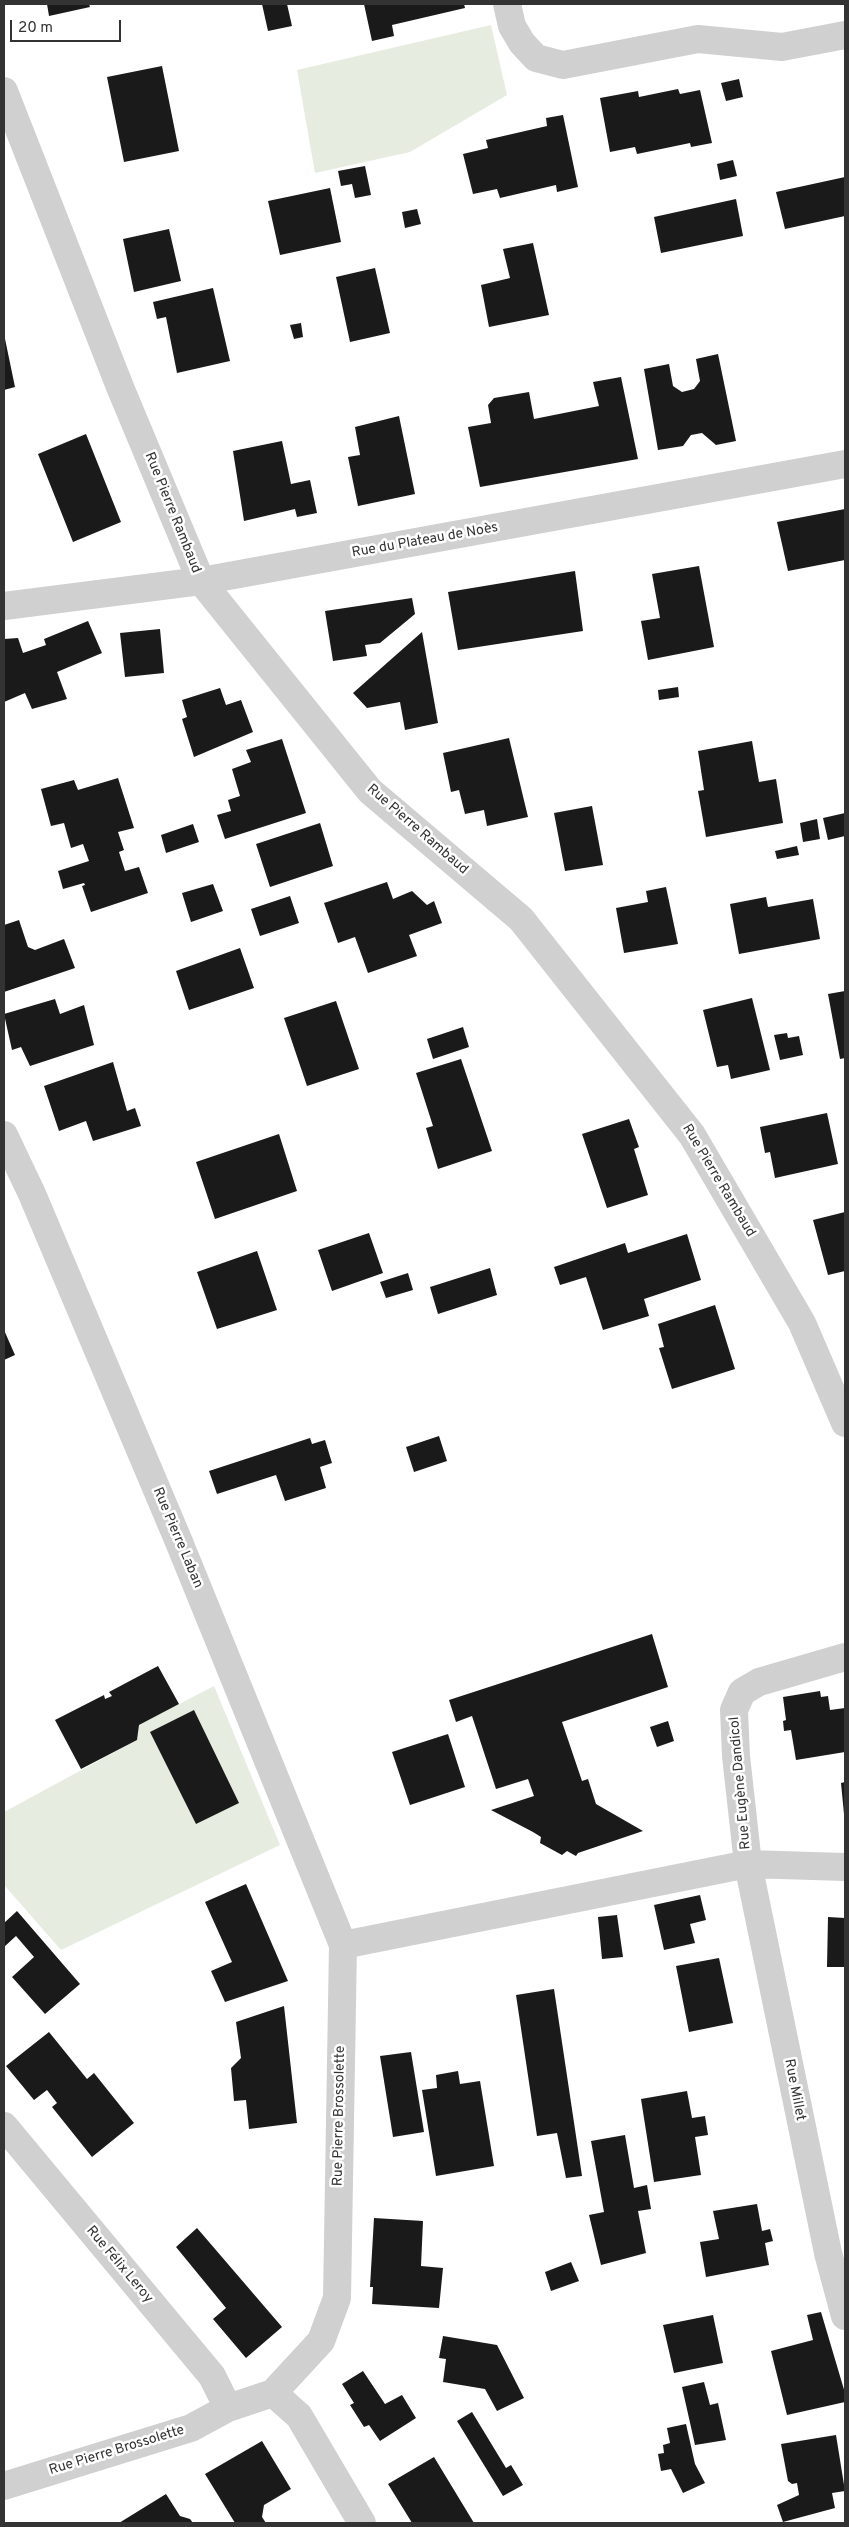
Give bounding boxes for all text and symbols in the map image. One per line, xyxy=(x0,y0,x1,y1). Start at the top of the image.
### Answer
scale bar xyxy=(12,10,124,42)
text: 20 m xyxy=(18,19,53,38)
street label: Rue Pierre Rambaud xyxy=(140,450,204,576)
street label: Rue du Plateau de Noès xyxy=(350,520,500,562)
street label: Rue Pierre Rambaud xyxy=(363,781,471,879)
street label: Rue Pierre Rambaud xyxy=(678,1121,758,1241)
street label: Rue Pierre Laban xyxy=(148,1485,206,1591)
street label: Rue Eugène Dandicol xyxy=(727,1716,755,1850)
street label: Rue Pierre Brossolette xyxy=(330,2046,350,2186)
street label: Rue Millet xyxy=(780,2058,808,2122)
street label: Rue Félix Leroy xyxy=(82,2223,156,2307)
street label: Rue Pierre Brossolette xyxy=(47,2422,187,2480)

